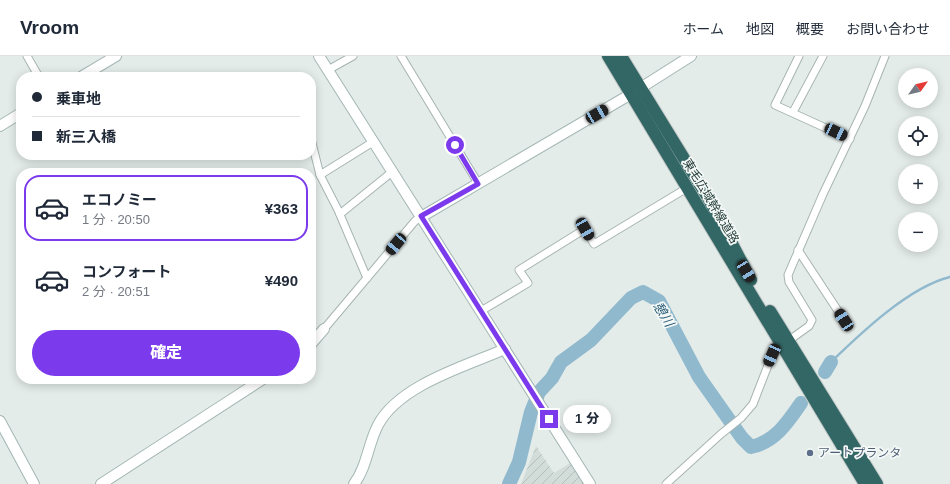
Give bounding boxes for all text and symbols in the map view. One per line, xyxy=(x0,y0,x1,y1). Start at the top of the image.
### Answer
text: Vroom xyxy=(20,17,79,38)
text: ホーム xyxy=(682,21,724,37)
text: 地図 xyxy=(746,21,774,37)
text: 概要 xyxy=(796,21,824,37)
text: お問い合わせ xyxy=(846,21,930,37)
north arrow xyxy=(898,68,938,108)
map controls xyxy=(898,68,938,252)
text: 乗車地 xyxy=(56,90,101,107)
car xyxy=(584,103,610,125)
button: locate xyxy=(898,116,938,156)
car xyxy=(823,121,849,143)
text: 新三入橋 xyxy=(56,128,116,145)
route start xyxy=(446,136,464,154)
street label: 東毛広域幹線道路 xyxy=(680,156,742,246)
button: + xyxy=(898,164,938,204)
icon: car xyxy=(34,190,70,226)
text: エコノミー xyxy=(82,191,157,208)
text: ¥363 xyxy=(265,200,298,217)
text: 1 分 · 20:50 xyxy=(82,212,150,227)
button: − xyxy=(898,212,938,252)
car xyxy=(574,216,596,242)
car xyxy=(384,231,408,257)
car xyxy=(735,258,757,284)
icon: car xyxy=(34,262,70,298)
text: コンフォート xyxy=(82,263,172,280)
text: ¥490 xyxy=(265,272,298,289)
text: 2 分 · 20:51 xyxy=(82,284,150,299)
water label: 憩川 xyxy=(650,299,678,331)
car xyxy=(832,307,856,333)
button: 確定 xyxy=(32,330,300,376)
car xyxy=(762,342,782,368)
callout: 1 分 xyxy=(563,405,611,433)
route end xyxy=(540,410,558,428)
text: 1 分 xyxy=(575,411,599,426)
place label: アートプランタ xyxy=(818,446,901,460)
marker: アートプランタ xyxy=(805,448,815,458)

